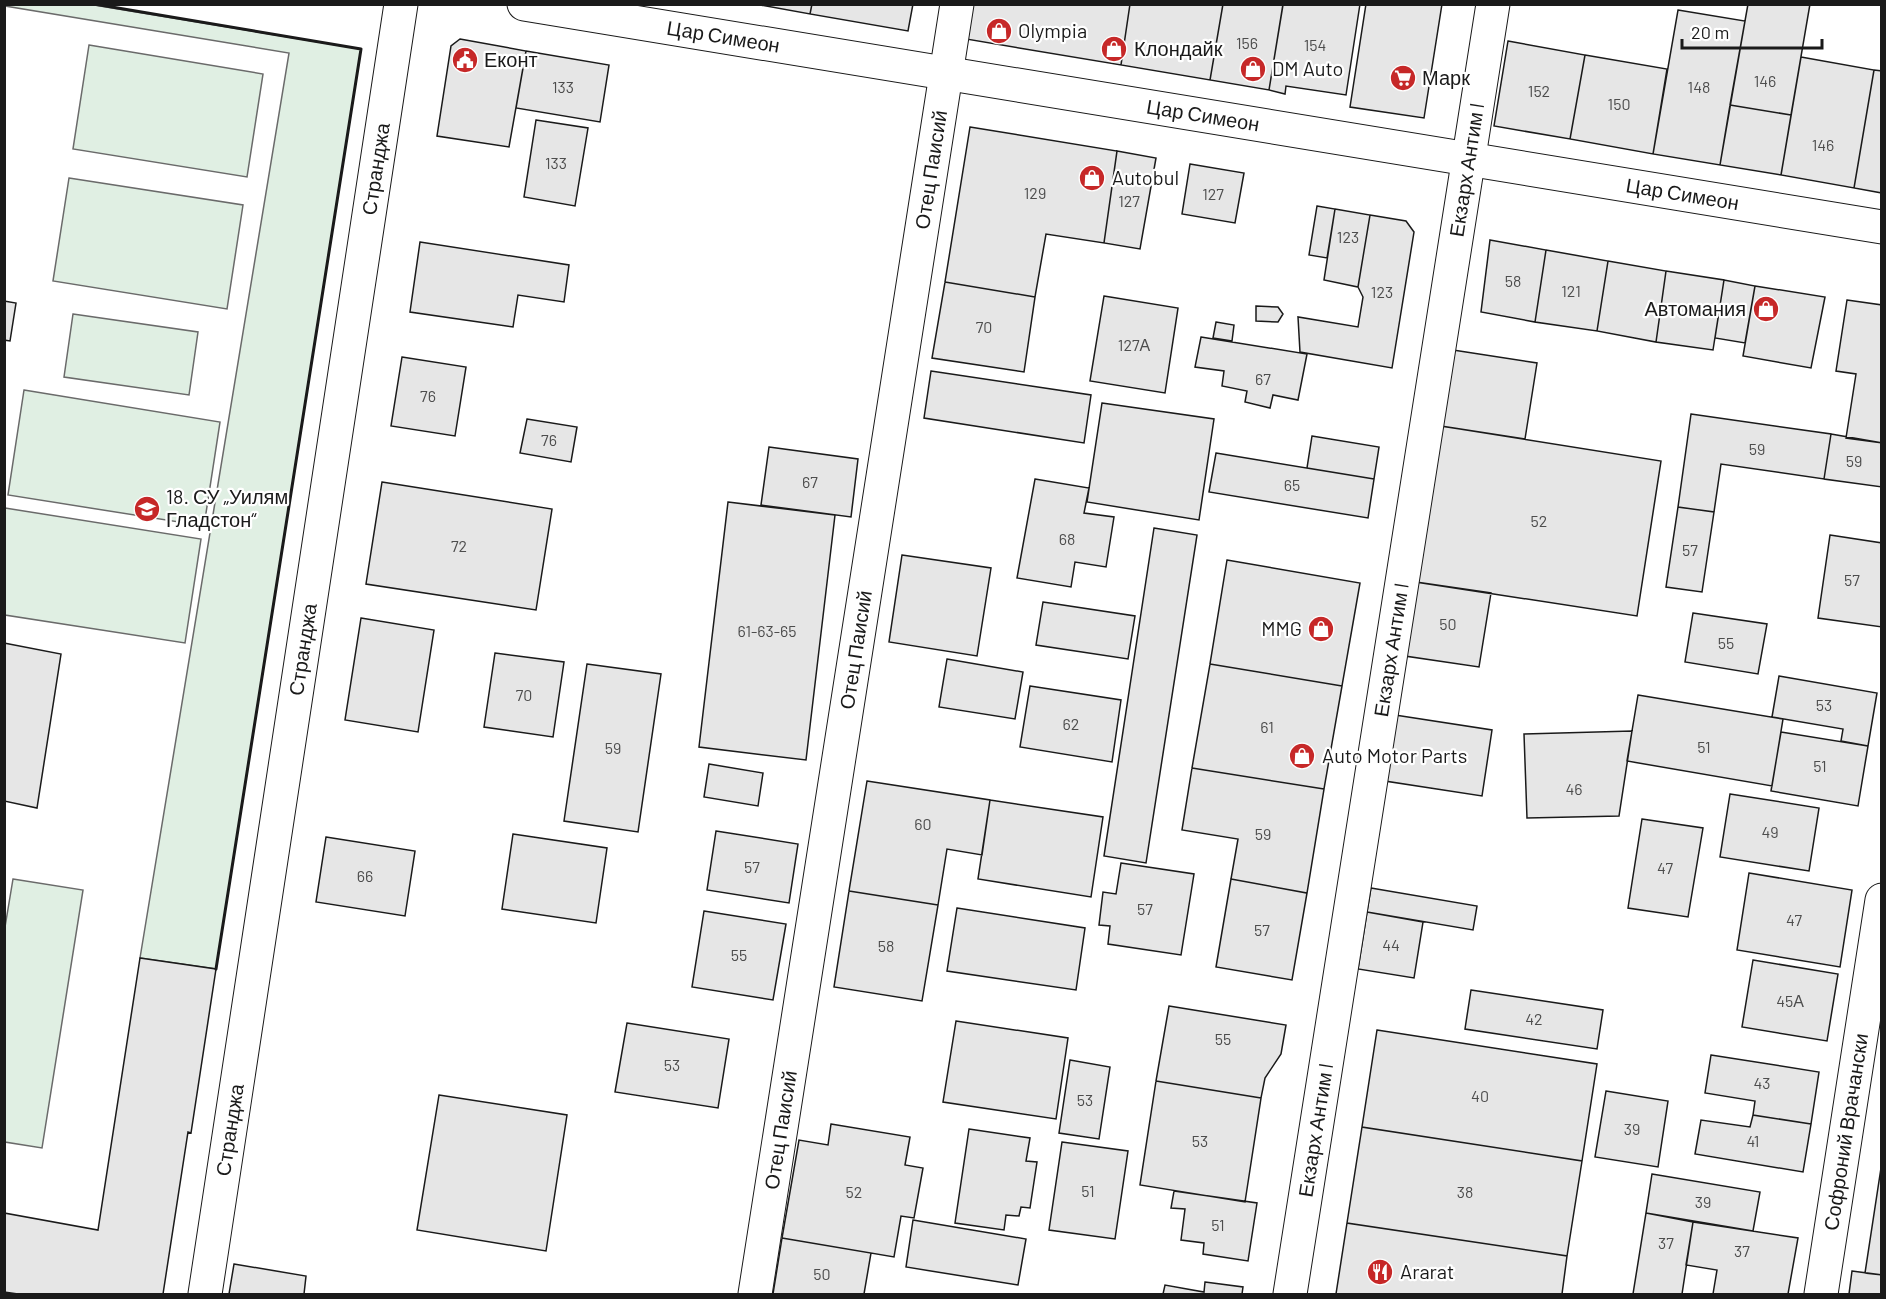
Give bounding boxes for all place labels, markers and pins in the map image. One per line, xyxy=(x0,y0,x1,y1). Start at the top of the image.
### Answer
shop icon: Olympia xyxy=(984,16,1014,46)
place label: Olympia xyxy=(1018,18,1087,42)
shop icon: Клондайк xyxy=(1099,34,1129,64)
place label: Клондайк xyxy=(1134,36,1223,60)
public building icon: Еконт xyxy=(450,45,480,75)
place label: Еконт xyxy=(484,47,538,71)
shop icon: DM Auto xyxy=(1238,54,1268,84)
place label: DM Auto xyxy=(1272,56,1343,80)
supermarket icon: Марк xyxy=(1388,63,1418,93)
place label: Марк xyxy=(1422,65,1470,89)
shop icon: Autobul xyxy=(1077,163,1107,193)
place label: Autobul xyxy=(1112,165,1179,189)
shop icon: Автомания xyxy=(1751,294,1781,324)
place label: Автомания xyxy=(1644,296,1746,320)
place label: 18. СУ „Уилям Гладстон“ xyxy=(166,484,288,531)
school or university icon: 18. СУ „Уилям Гладстон“ xyxy=(132,494,162,524)
shop icon: MMG xyxy=(1306,614,1336,644)
place label: MMG xyxy=(1261,616,1302,640)
shop icon: Auto Motor Parts xyxy=(1287,741,1317,771)
place label: Auto Motor Parts xyxy=(1322,743,1467,767)
restaurant icon: Ararat xyxy=(1365,1257,1395,1287)
place label: Ararat xyxy=(1400,1259,1454,1283)

